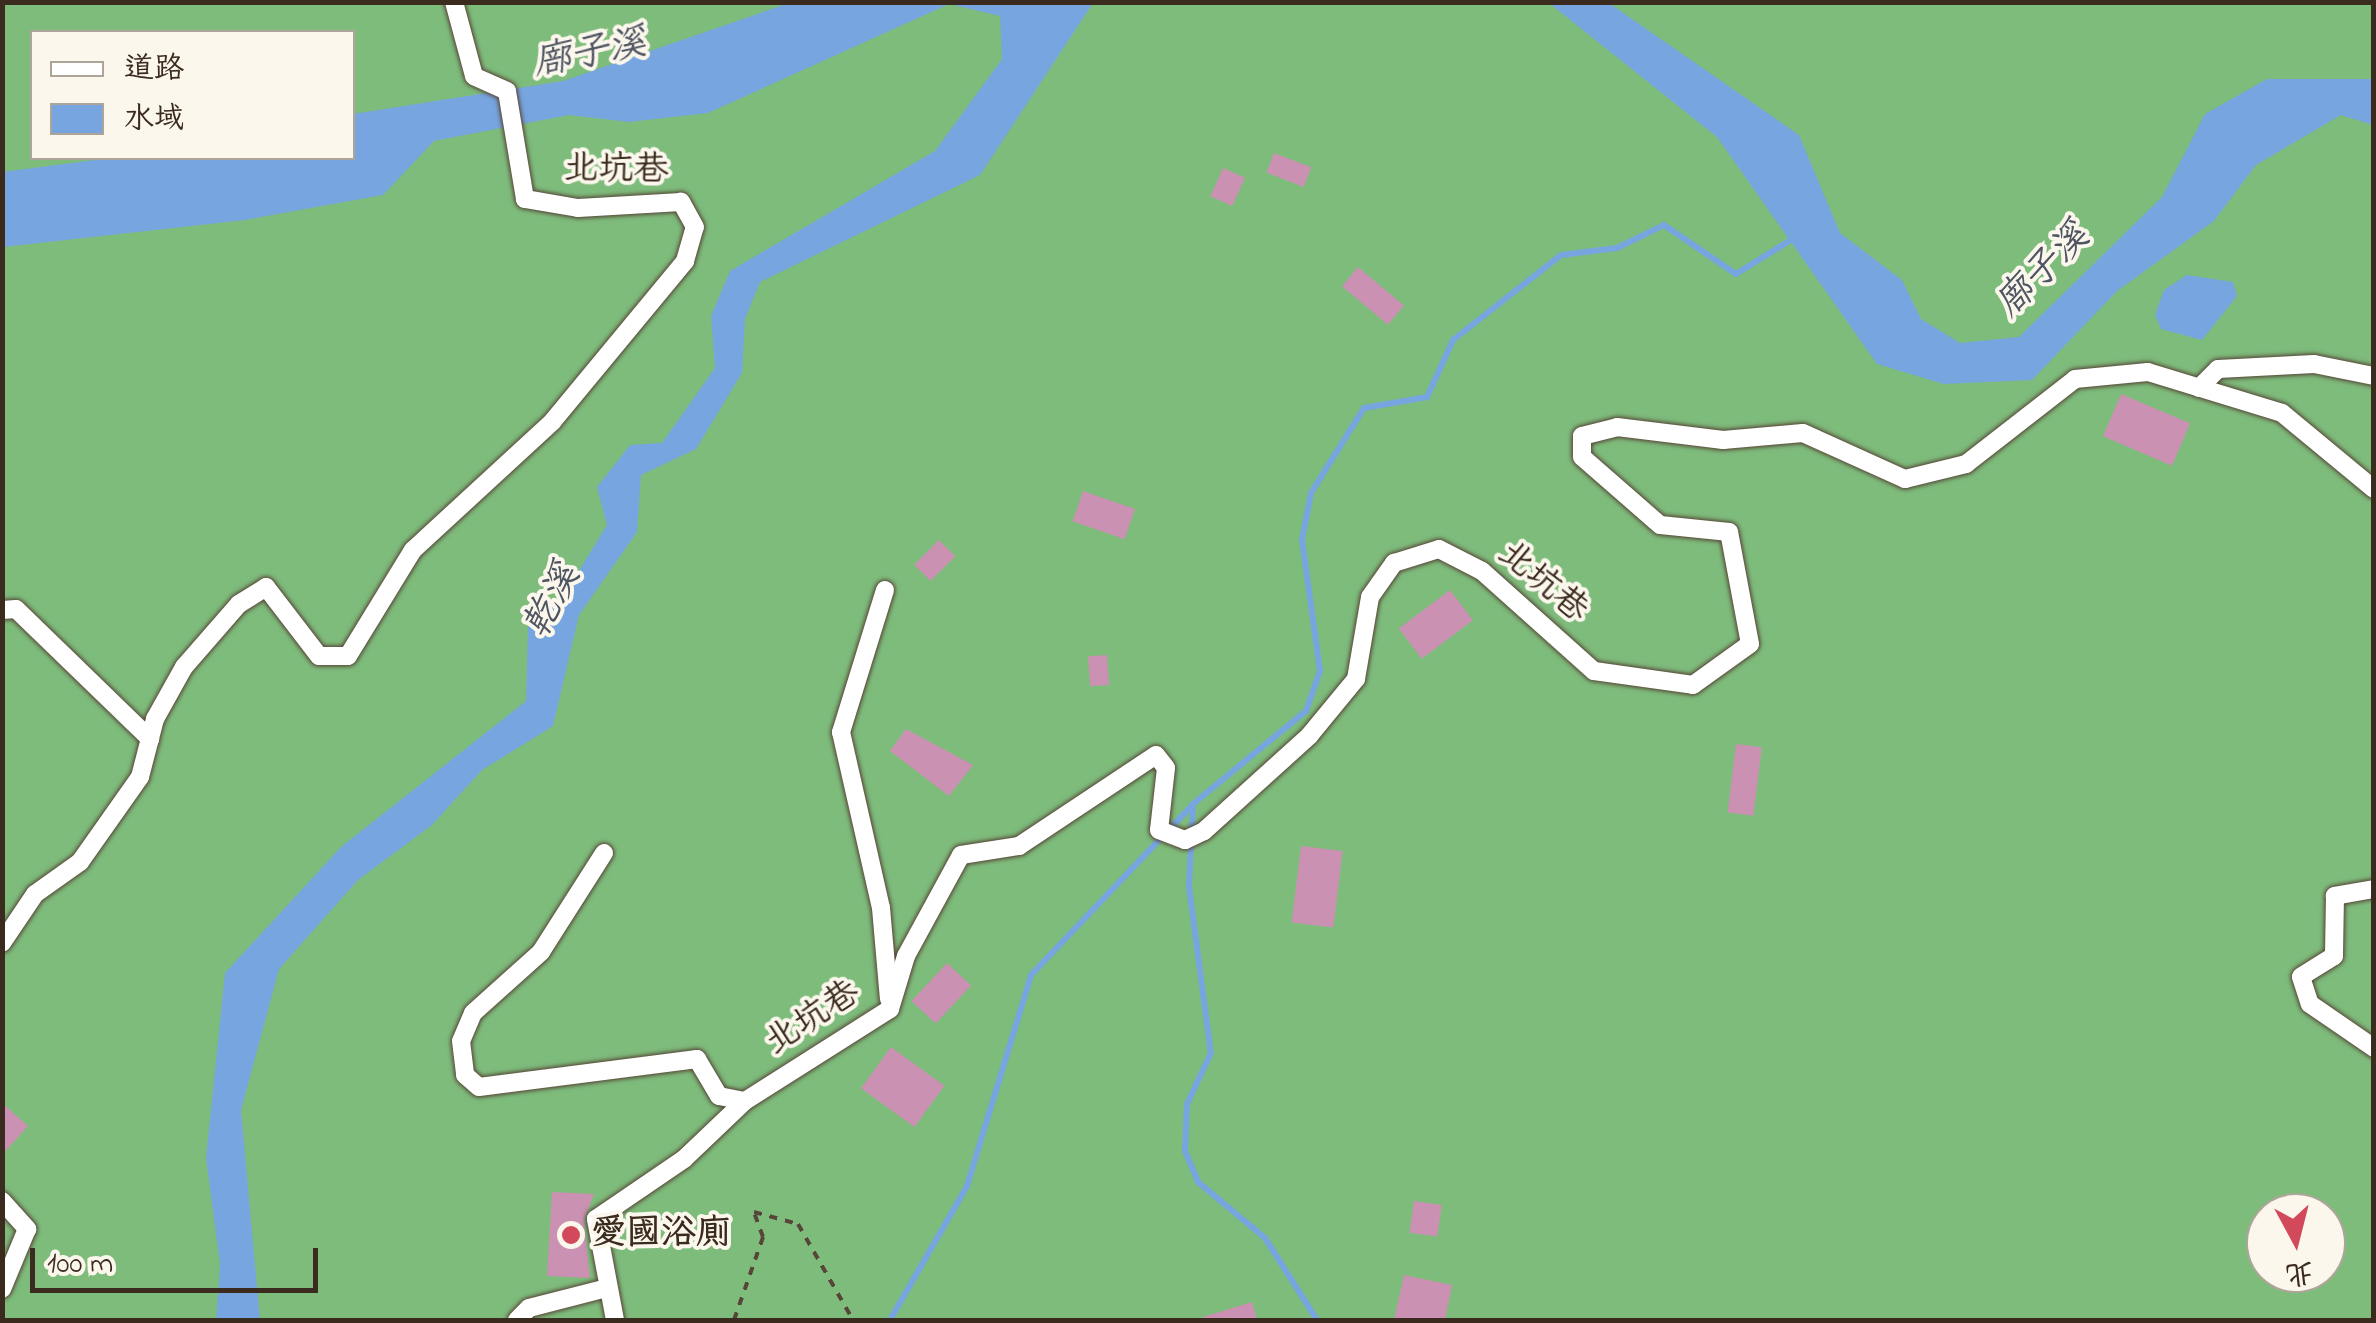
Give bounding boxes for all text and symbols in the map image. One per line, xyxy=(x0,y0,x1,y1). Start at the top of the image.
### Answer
water label: 廍子溪 xyxy=(530,22,650,88)
legend xyxy=(30,30,355,160)
text: 道路 xyxy=(124,48,184,92)
text: 水域 xyxy=(124,98,184,142)
street label: 北坑巷 xyxy=(563,149,669,193)
water label: 廍子溪 xyxy=(1988,216,2100,328)
street label: 北坑巷 xyxy=(1488,533,1596,633)
water label: 乾溪 xyxy=(516,558,592,646)
street label: 北坑巷 xyxy=(758,973,868,1065)
north arrow xyxy=(2246,1193,2346,1293)
place label: 愛國浴廁 xyxy=(591,1214,731,1256)
marker: 愛國浴廁 xyxy=(560,1224,582,1246)
scale bar xyxy=(35,1228,322,1290)
text: 100 m xyxy=(47,1243,113,1287)
text: 北 xyxy=(2283,1249,2316,1293)

